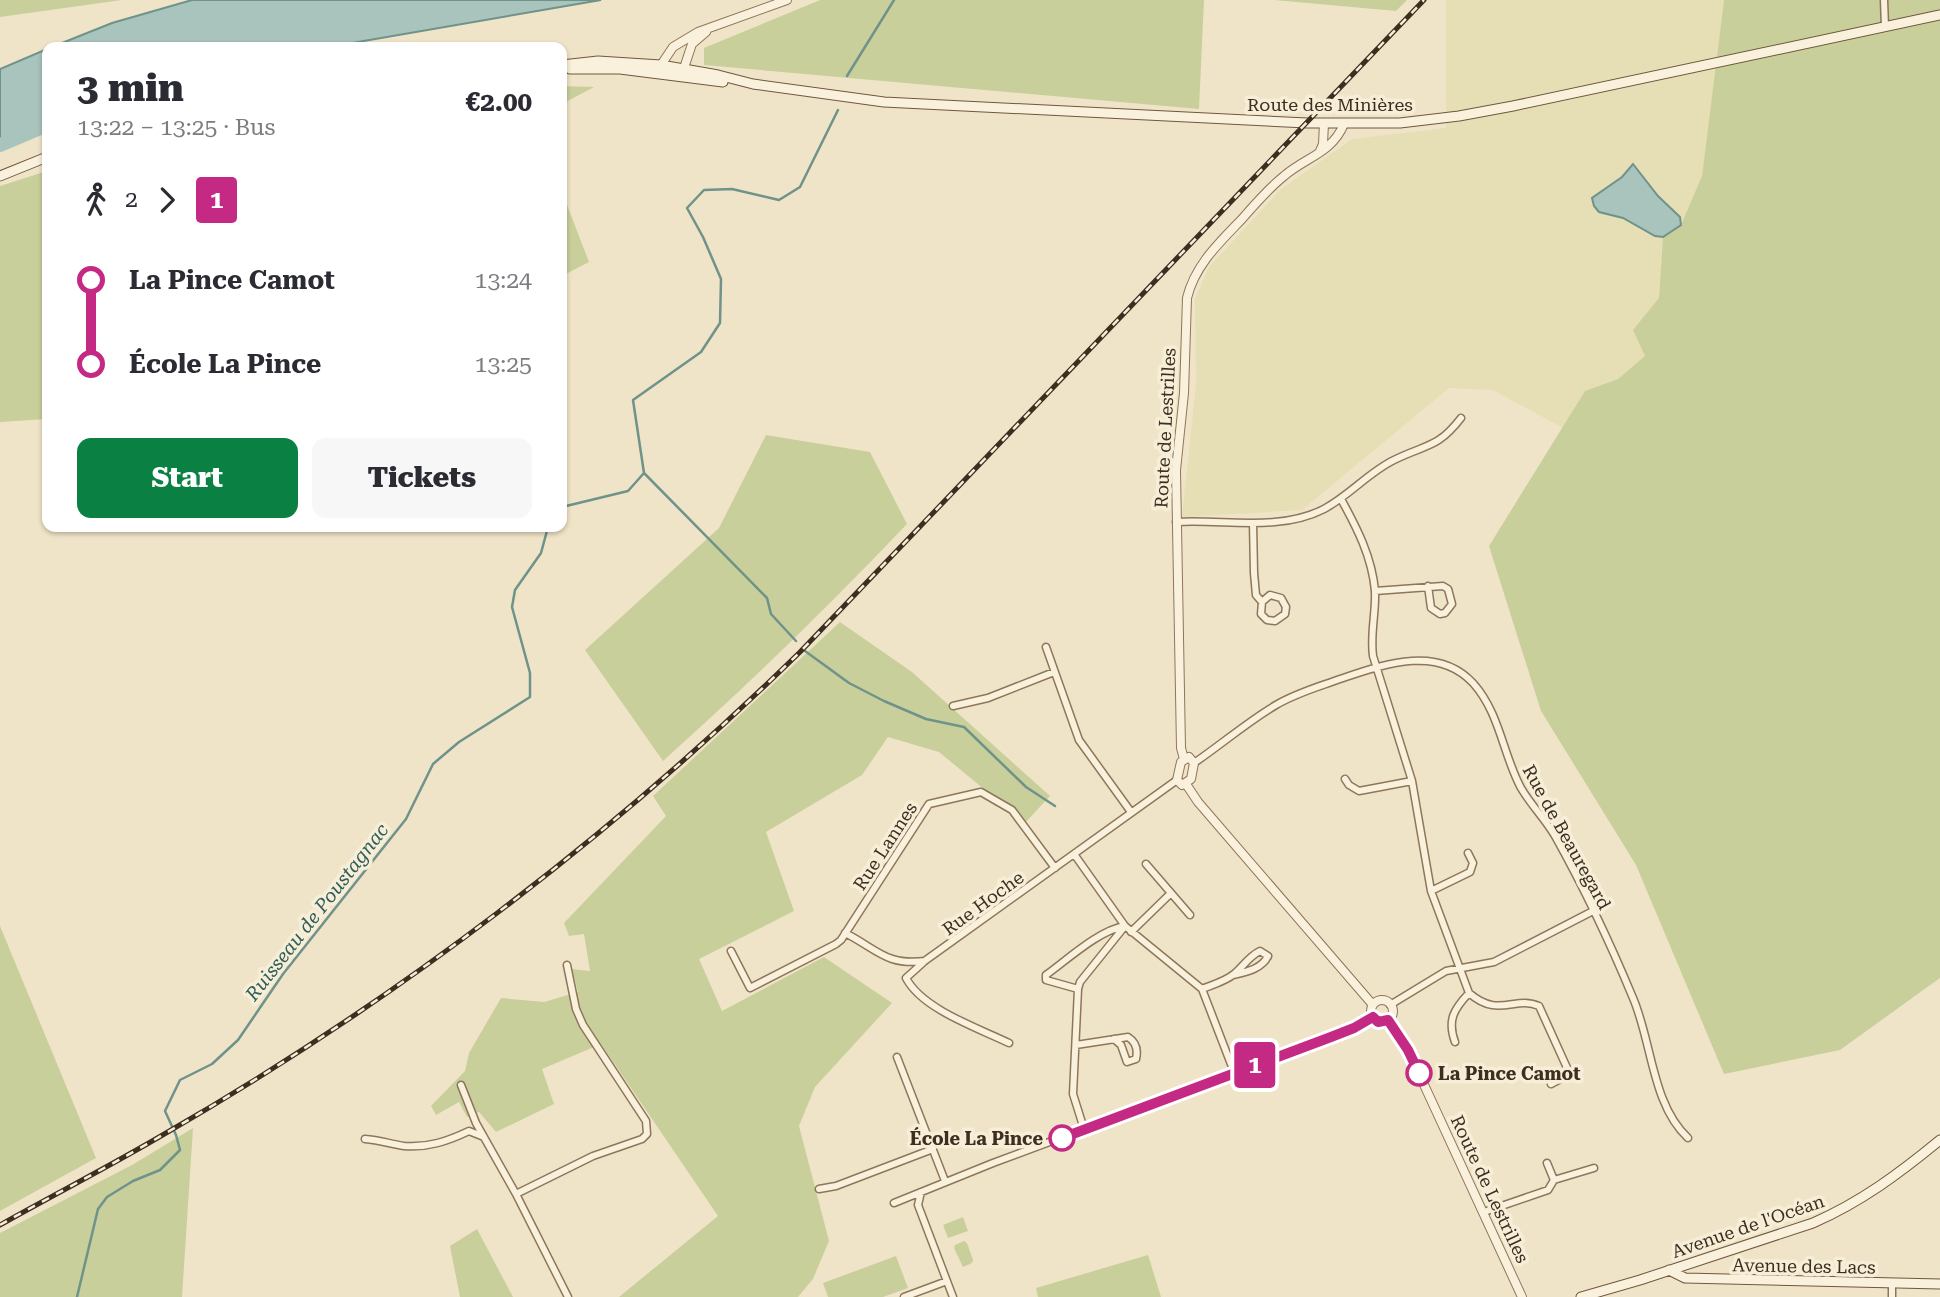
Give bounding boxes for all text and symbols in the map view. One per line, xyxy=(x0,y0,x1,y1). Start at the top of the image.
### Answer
text: 3 min xyxy=(77,66,184,110)
text: €2.00 xyxy=(466,87,532,117)
street label: Route des Minières xyxy=(1247,94,1413,115)
text: 13:22 – 13:25 · Bus xyxy=(77,114,275,141)
icon: walk xyxy=(77,181,115,219)
icon: forward xyxy=(148,181,186,219)
text: 2 xyxy=(125,186,138,213)
text: 1 xyxy=(210,186,223,214)
text: La Pince Camot xyxy=(129,265,335,295)
text: 13:24 xyxy=(475,267,532,294)
street label: Route de Lestrilles xyxy=(1150,347,1180,509)
text: École La Pince xyxy=(129,349,321,379)
text: 13:25 xyxy=(475,351,532,378)
button: Start xyxy=(77,438,298,518)
button: Tickets xyxy=(312,438,532,518)
street label: Rue de Beauregard xyxy=(1519,761,1616,913)
street label: Rue Lannes xyxy=(849,798,921,894)
water label: Ruisseau de Poustagnac xyxy=(240,819,393,1006)
street label: Rue Hoche xyxy=(938,866,1028,939)
line badge: 1 xyxy=(1232,1042,1278,1088)
text: 1 xyxy=(1248,1051,1262,1079)
marker: La Pince Camot xyxy=(1406,1060,1432,1086)
place label: La Pince Camot xyxy=(1438,1063,1580,1084)
street label: Route de Lestrilles xyxy=(1447,1112,1533,1266)
marker: École La Pince xyxy=(1049,1125,1075,1151)
place label: École La Pince xyxy=(910,1127,1043,1149)
street label: Avenue de l'Océan xyxy=(1669,1190,1827,1262)
street label: Avenue des Lacs xyxy=(1732,1254,1876,1278)

